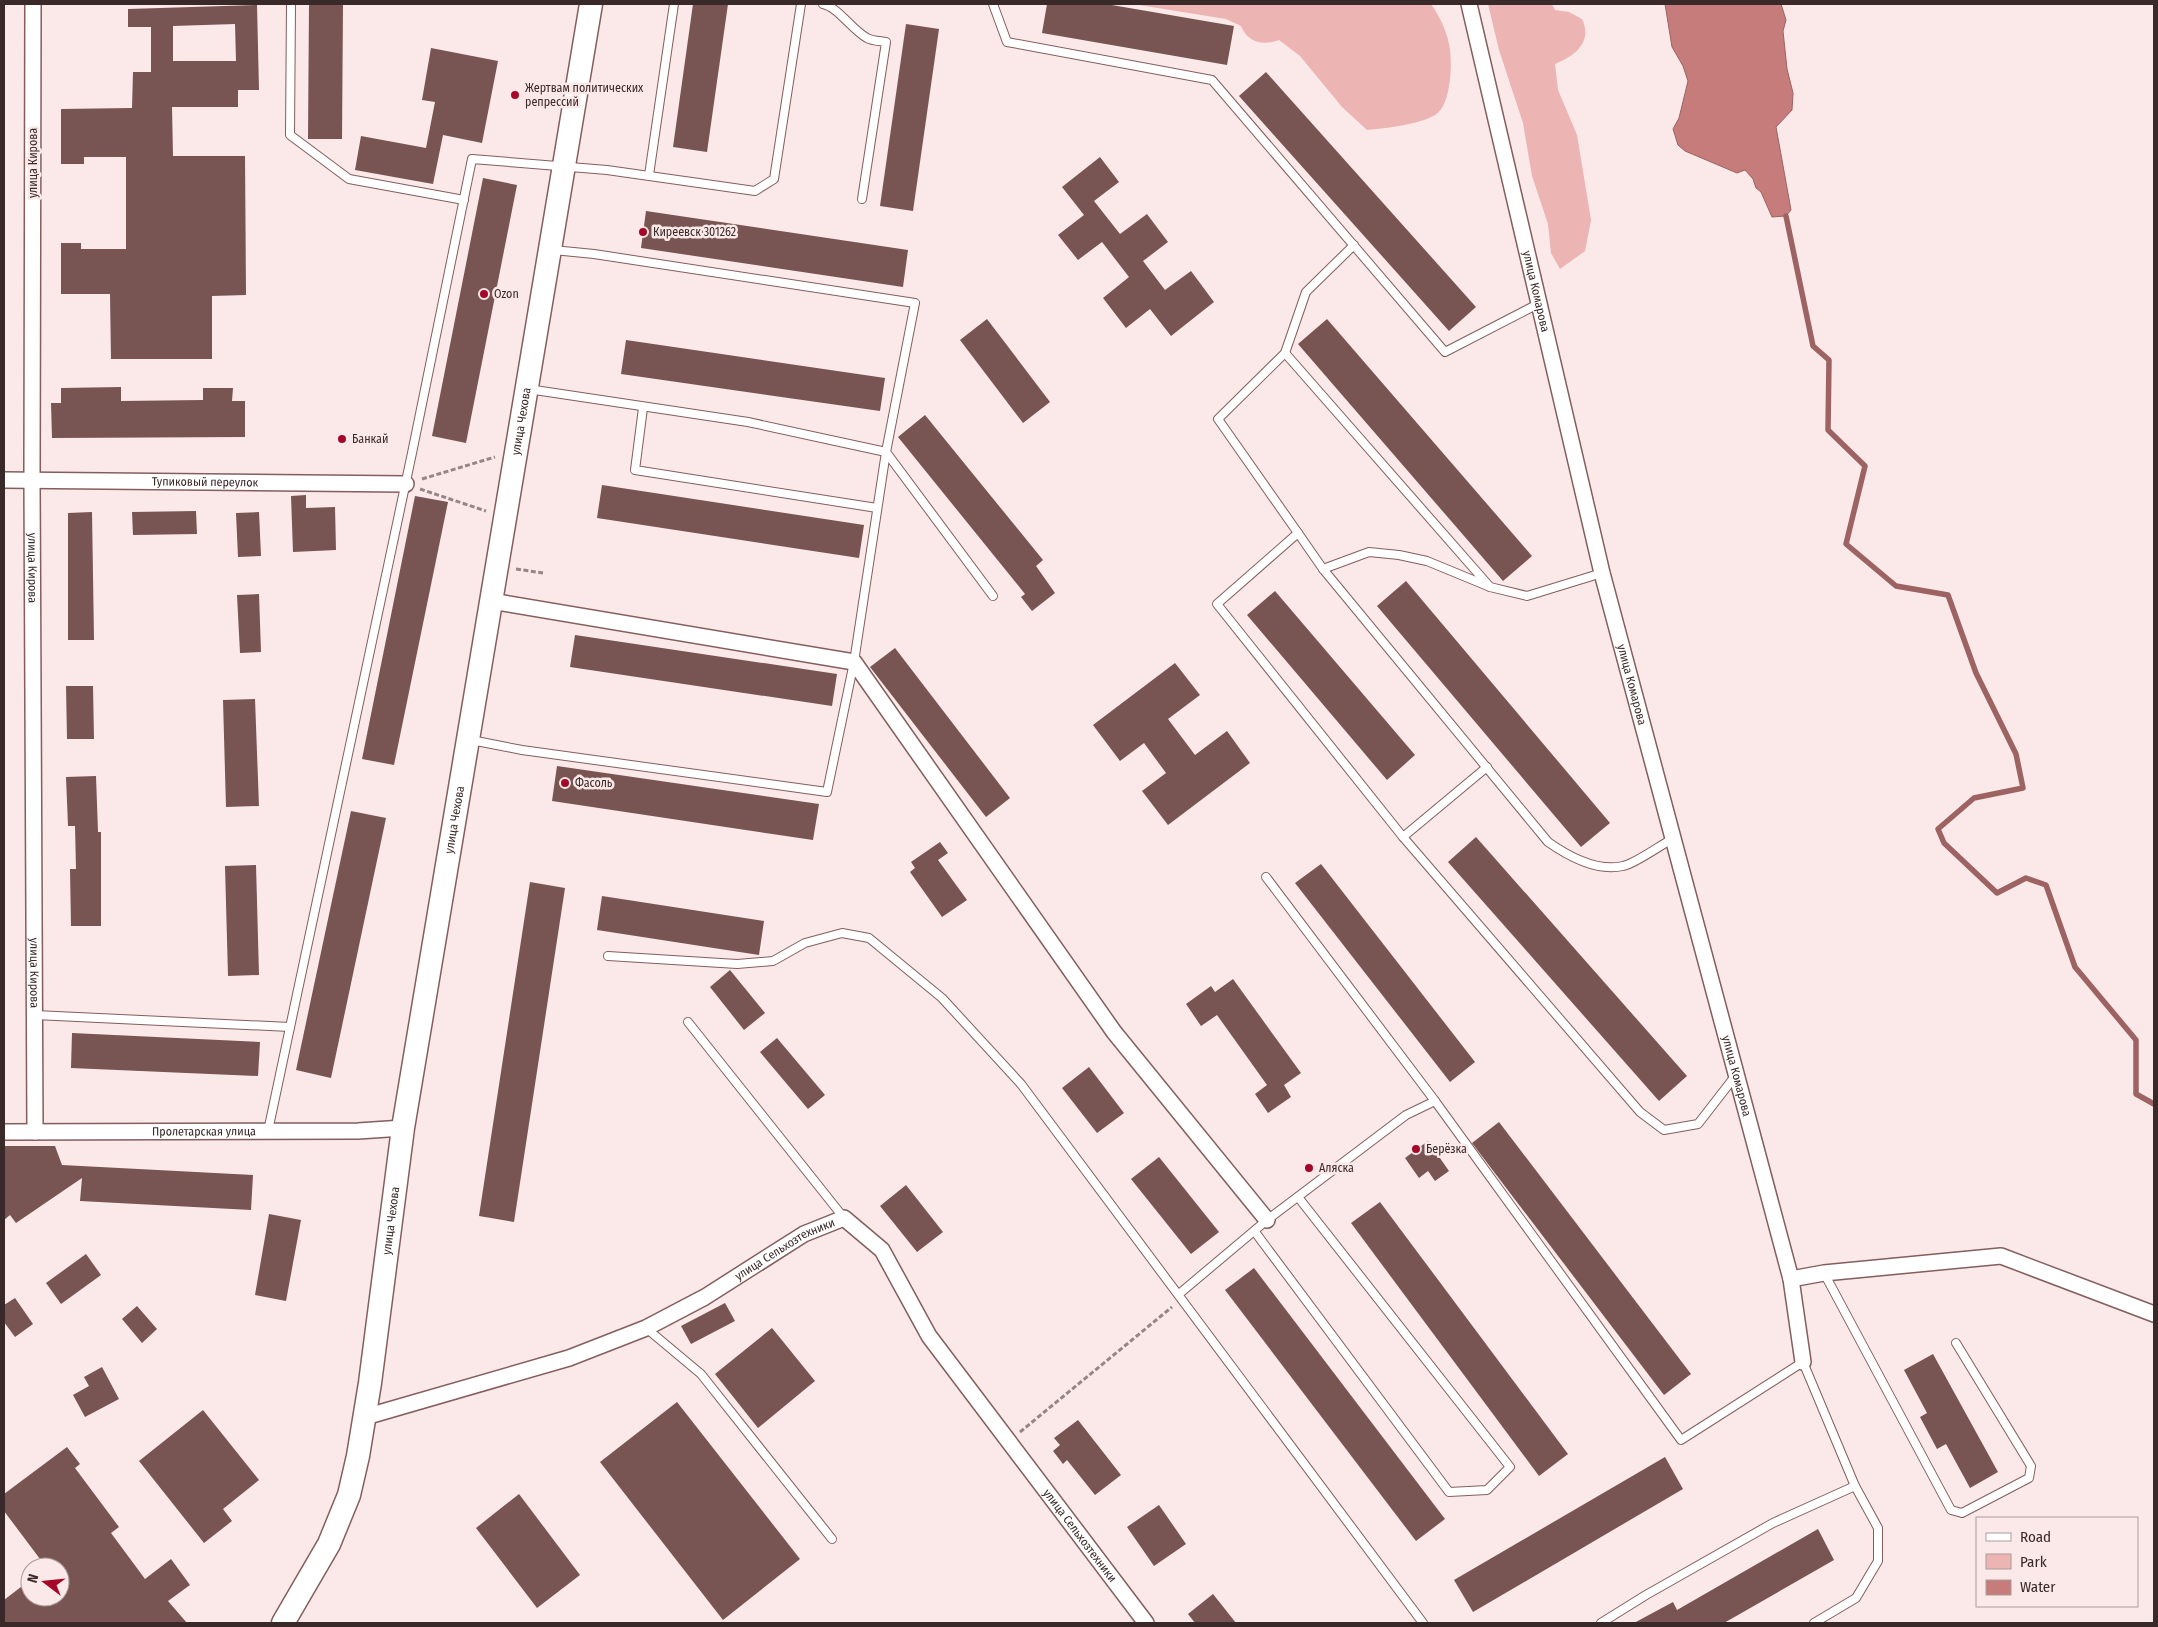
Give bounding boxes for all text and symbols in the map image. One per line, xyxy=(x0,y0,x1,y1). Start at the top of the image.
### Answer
place label: Жертвам политических репрессий xyxy=(525,81,644,109)
marker: Жертвам политических репрессий xyxy=(509,89,521,101)
street label: улица Кирова xyxy=(26,128,40,198)
place label: Киреевск 301262 xyxy=(653,225,736,239)
marker: Киреевск 301262 xyxy=(637,226,649,238)
street label: улица Комарова xyxy=(1520,249,1552,333)
place label: Ozon xyxy=(494,287,519,301)
marker: Ozon xyxy=(478,288,490,300)
street label: улица Чехова xyxy=(509,386,534,456)
place label: Банкай xyxy=(352,432,388,446)
marker: Банкай xyxy=(336,433,348,445)
street label: Тупиковый переулок xyxy=(152,474,259,490)
street label: улица Кирова xyxy=(25,533,40,603)
street label: улица Комарова xyxy=(1614,643,1649,727)
place label: Фасоль xyxy=(575,776,613,790)
marker: Фасоль xyxy=(559,777,571,789)
street label: улица Чехова xyxy=(442,785,467,855)
street label: улица Кирова xyxy=(27,938,41,1008)
street label: улица Комарова xyxy=(1719,1034,1754,1118)
street label: Пролетарская улица xyxy=(152,1124,256,1139)
place label: Берёзка xyxy=(1426,1142,1467,1156)
marker: Берёзка xyxy=(1410,1143,1422,1155)
place label: Аляска xyxy=(1319,1161,1354,1175)
marker: Аляска xyxy=(1303,1162,1315,1174)
street label: улица Чехова xyxy=(380,1186,402,1256)
street label: улица Сельхозтехники xyxy=(732,1215,837,1283)
street label: улица Сельхозтехники xyxy=(1040,1486,1120,1585)
legend xyxy=(1976,1517,2138,1607)
text: Road xyxy=(2020,1528,2051,1546)
text: Park xyxy=(2020,1553,2047,1571)
north arrow xyxy=(20,1557,70,1607)
text: N xyxy=(24,1572,42,1585)
text: Water xyxy=(2020,1578,2056,1596)

